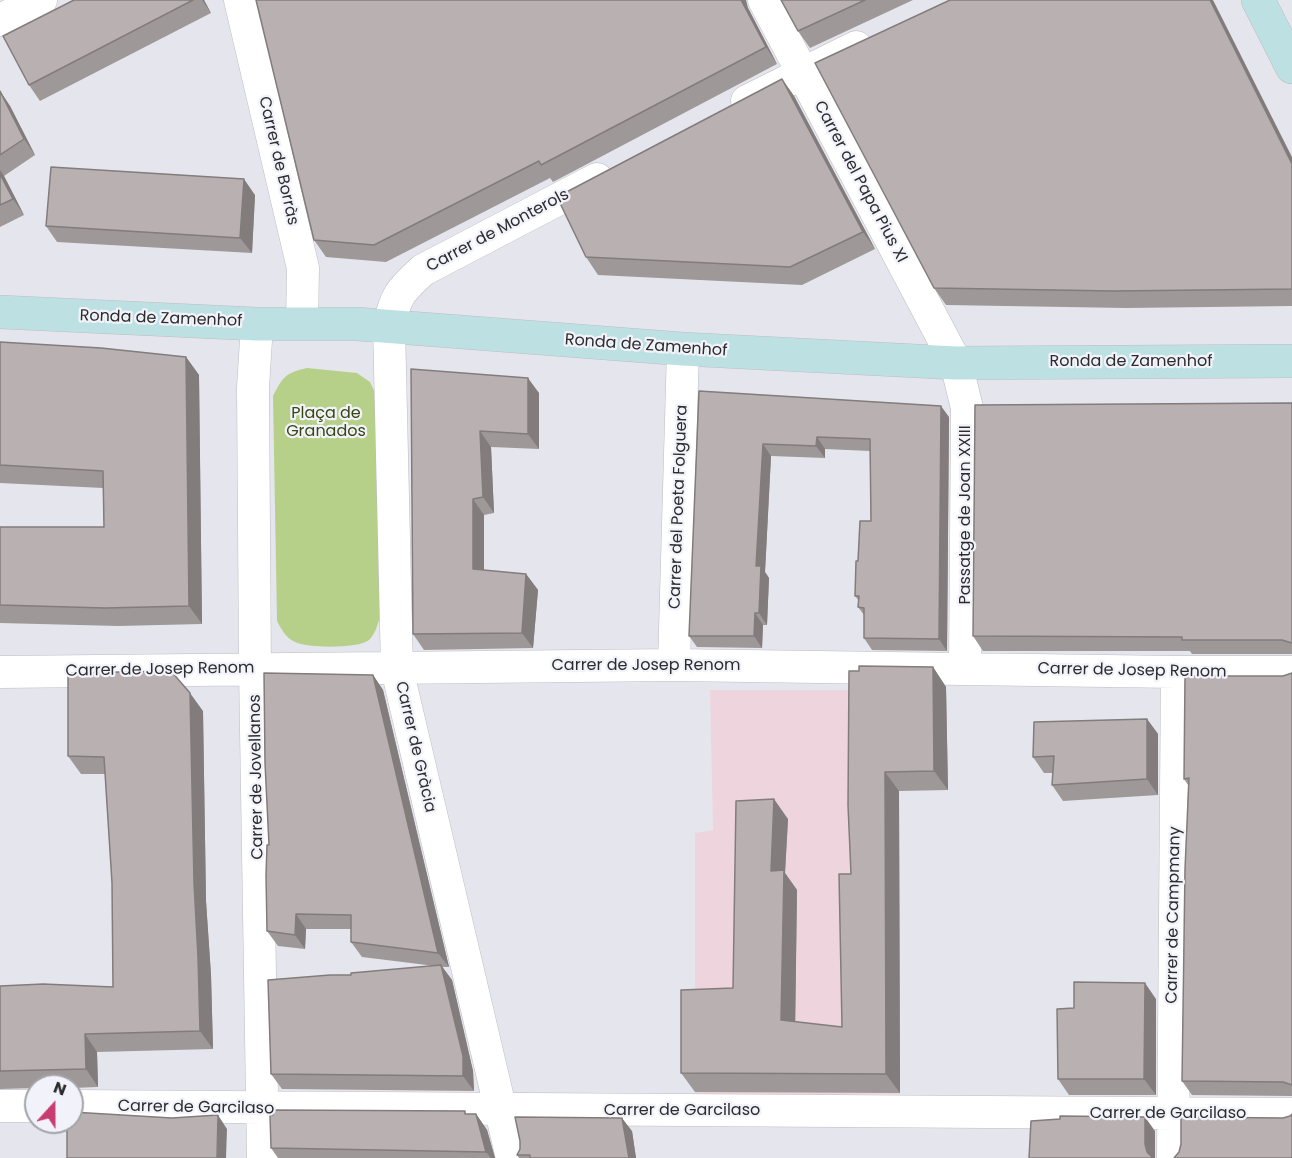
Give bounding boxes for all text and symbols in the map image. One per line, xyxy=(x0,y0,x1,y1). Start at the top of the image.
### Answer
street label: Carrer de Borràs xyxy=(254,95,302,227)
street label: Carrer del Papa Pius XI xyxy=(809,98,911,266)
street label: Carrer de Monterols xyxy=(423,185,573,277)
street label: Ronda de Zamenhof xyxy=(79,307,243,331)
street label: Ronda de Zamenhof xyxy=(564,331,728,361)
street label: Ronda de Zamenhof xyxy=(1050,352,1212,372)
park label: Plaça de Granados xyxy=(286,404,366,442)
street label: Carrer del Poeta Folguera xyxy=(666,404,692,610)
street label: Passatge de Joan XXIII xyxy=(956,425,976,605)
street label: Carrer de Josep Renom xyxy=(552,656,740,676)
street label: Carrer de Josep Renom xyxy=(65,659,255,681)
street label: Carrer de Josep Renom xyxy=(1037,660,1227,682)
street label: Carrer de Gràcia xyxy=(391,680,439,814)
street label: Carrer de Jovellanos xyxy=(246,694,268,860)
street label: Carrer de Campmany xyxy=(1163,826,1185,1004)
north arrow xyxy=(24,1074,84,1134)
text: N xyxy=(50,1076,70,1101)
street label: Carrer de Garcilaso xyxy=(118,1097,274,1119)
street label: Carrer de Garcilaso xyxy=(604,1101,760,1121)
street label: Carrer de Garcilaso xyxy=(1090,1104,1246,1124)

